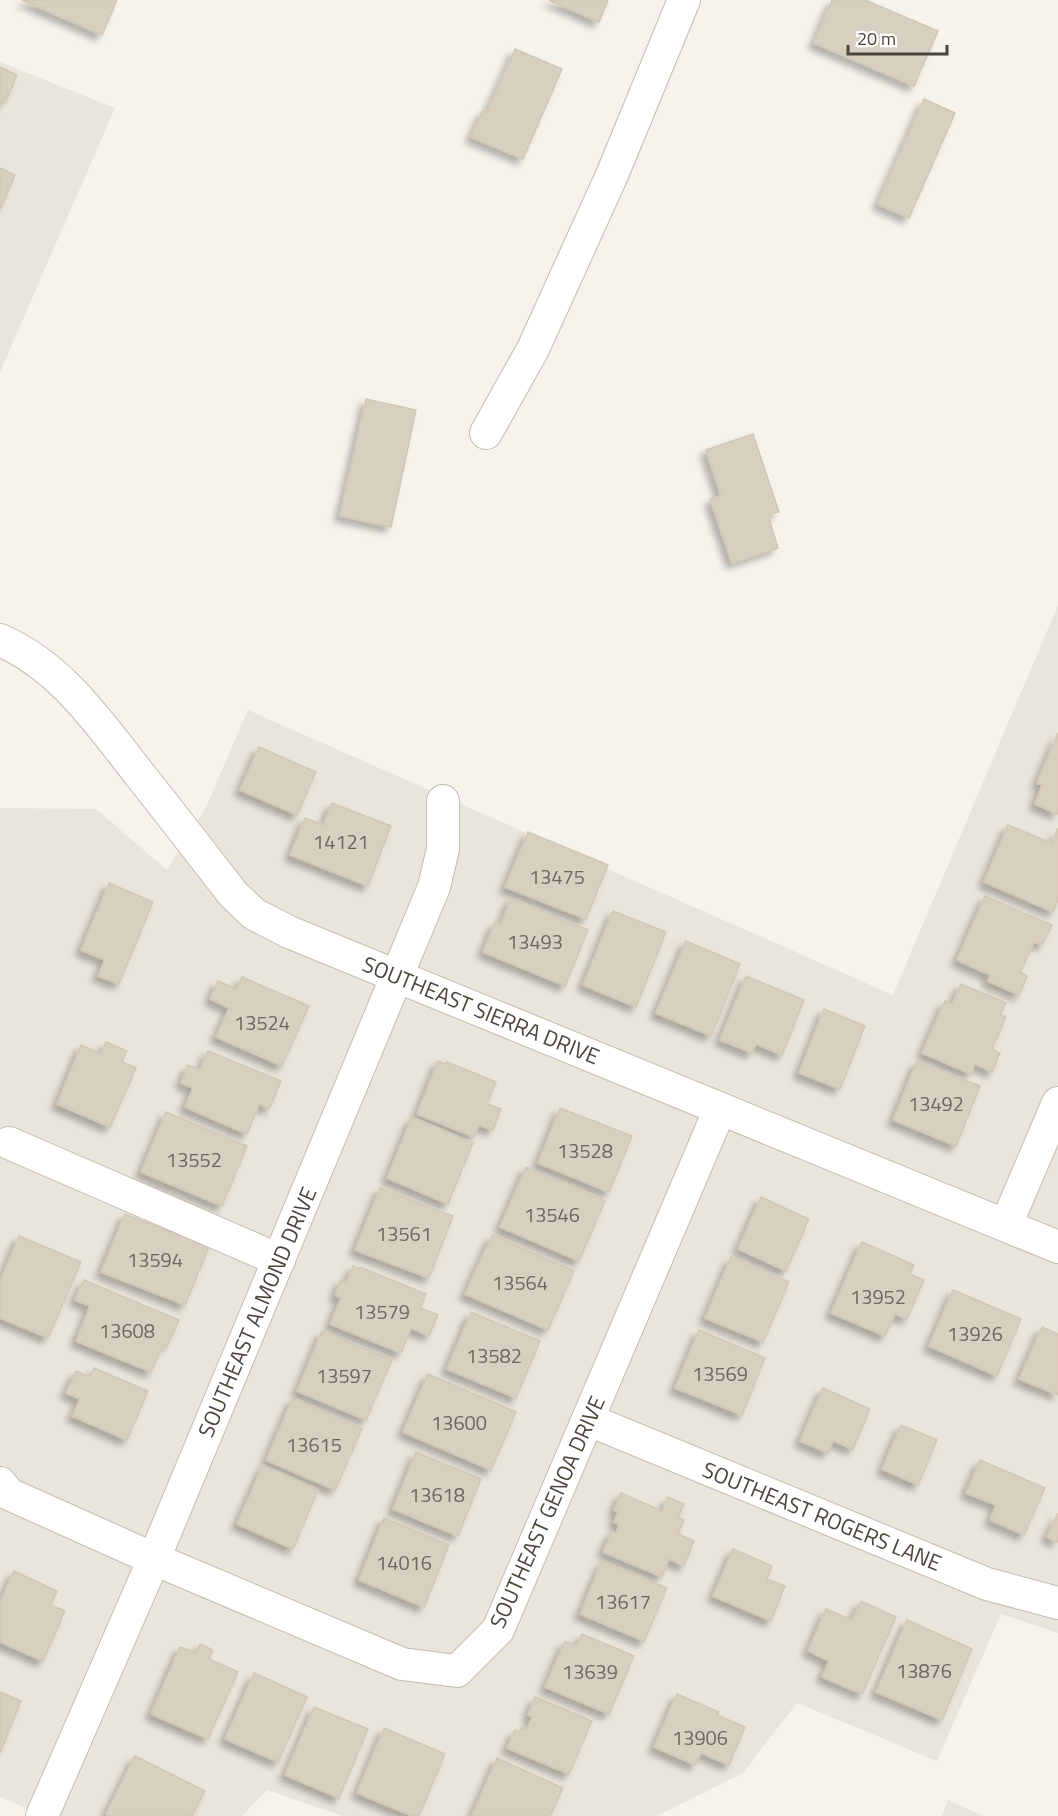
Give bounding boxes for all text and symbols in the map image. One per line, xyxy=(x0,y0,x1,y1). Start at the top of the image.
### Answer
scale bar xyxy=(848,18,947,56)
text: 20 m xyxy=(857,25,896,52)
house number: 14121 xyxy=(313,826,369,857)
house number: 13475 xyxy=(529,861,585,892)
house number: 13493 xyxy=(507,926,563,957)
street label: SOUTHEAST SIERRA DRIVE xyxy=(357,947,605,1073)
house number: 13524 xyxy=(234,1007,290,1038)
house number: 13492 xyxy=(908,1088,964,1119)
house number: 13528 xyxy=(557,1135,613,1166)
house number: 13552 xyxy=(166,1144,222,1175)
street label: SOUTHEAST ALMOND DRIVE xyxy=(189,1181,325,1443)
house number: 13546 xyxy=(524,1199,580,1230)
house number: 13561 xyxy=(376,1218,432,1249)
house number: 13594 xyxy=(127,1244,183,1275)
house number: 13564 xyxy=(492,1267,548,1298)
house number: 13952 xyxy=(850,1281,906,1312)
house number: 13579 xyxy=(354,1296,410,1327)
house number: 13608 xyxy=(99,1315,155,1346)
house number: 13926 xyxy=(947,1318,1003,1349)
house number: 13582 xyxy=(466,1340,522,1371)
house number: 13569 xyxy=(692,1358,748,1389)
house number: 13597 xyxy=(316,1360,372,1391)
street label: SOUTHEAST GENOA DRIVE xyxy=(480,1390,614,1634)
house number: 13600 xyxy=(431,1407,487,1438)
house number: 13615 xyxy=(286,1429,342,1460)
street label: SOUTHEAST ROGERS LANE xyxy=(697,1452,947,1580)
house number: 13618 xyxy=(409,1479,465,1510)
house number: 14016 xyxy=(376,1547,432,1578)
house number: 13617 xyxy=(595,1586,651,1617)
house number: 13876 xyxy=(896,1655,952,1686)
house number: 13639 xyxy=(562,1656,618,1687)
house number: 13906 xyxy=(672,1722,728,1753)

